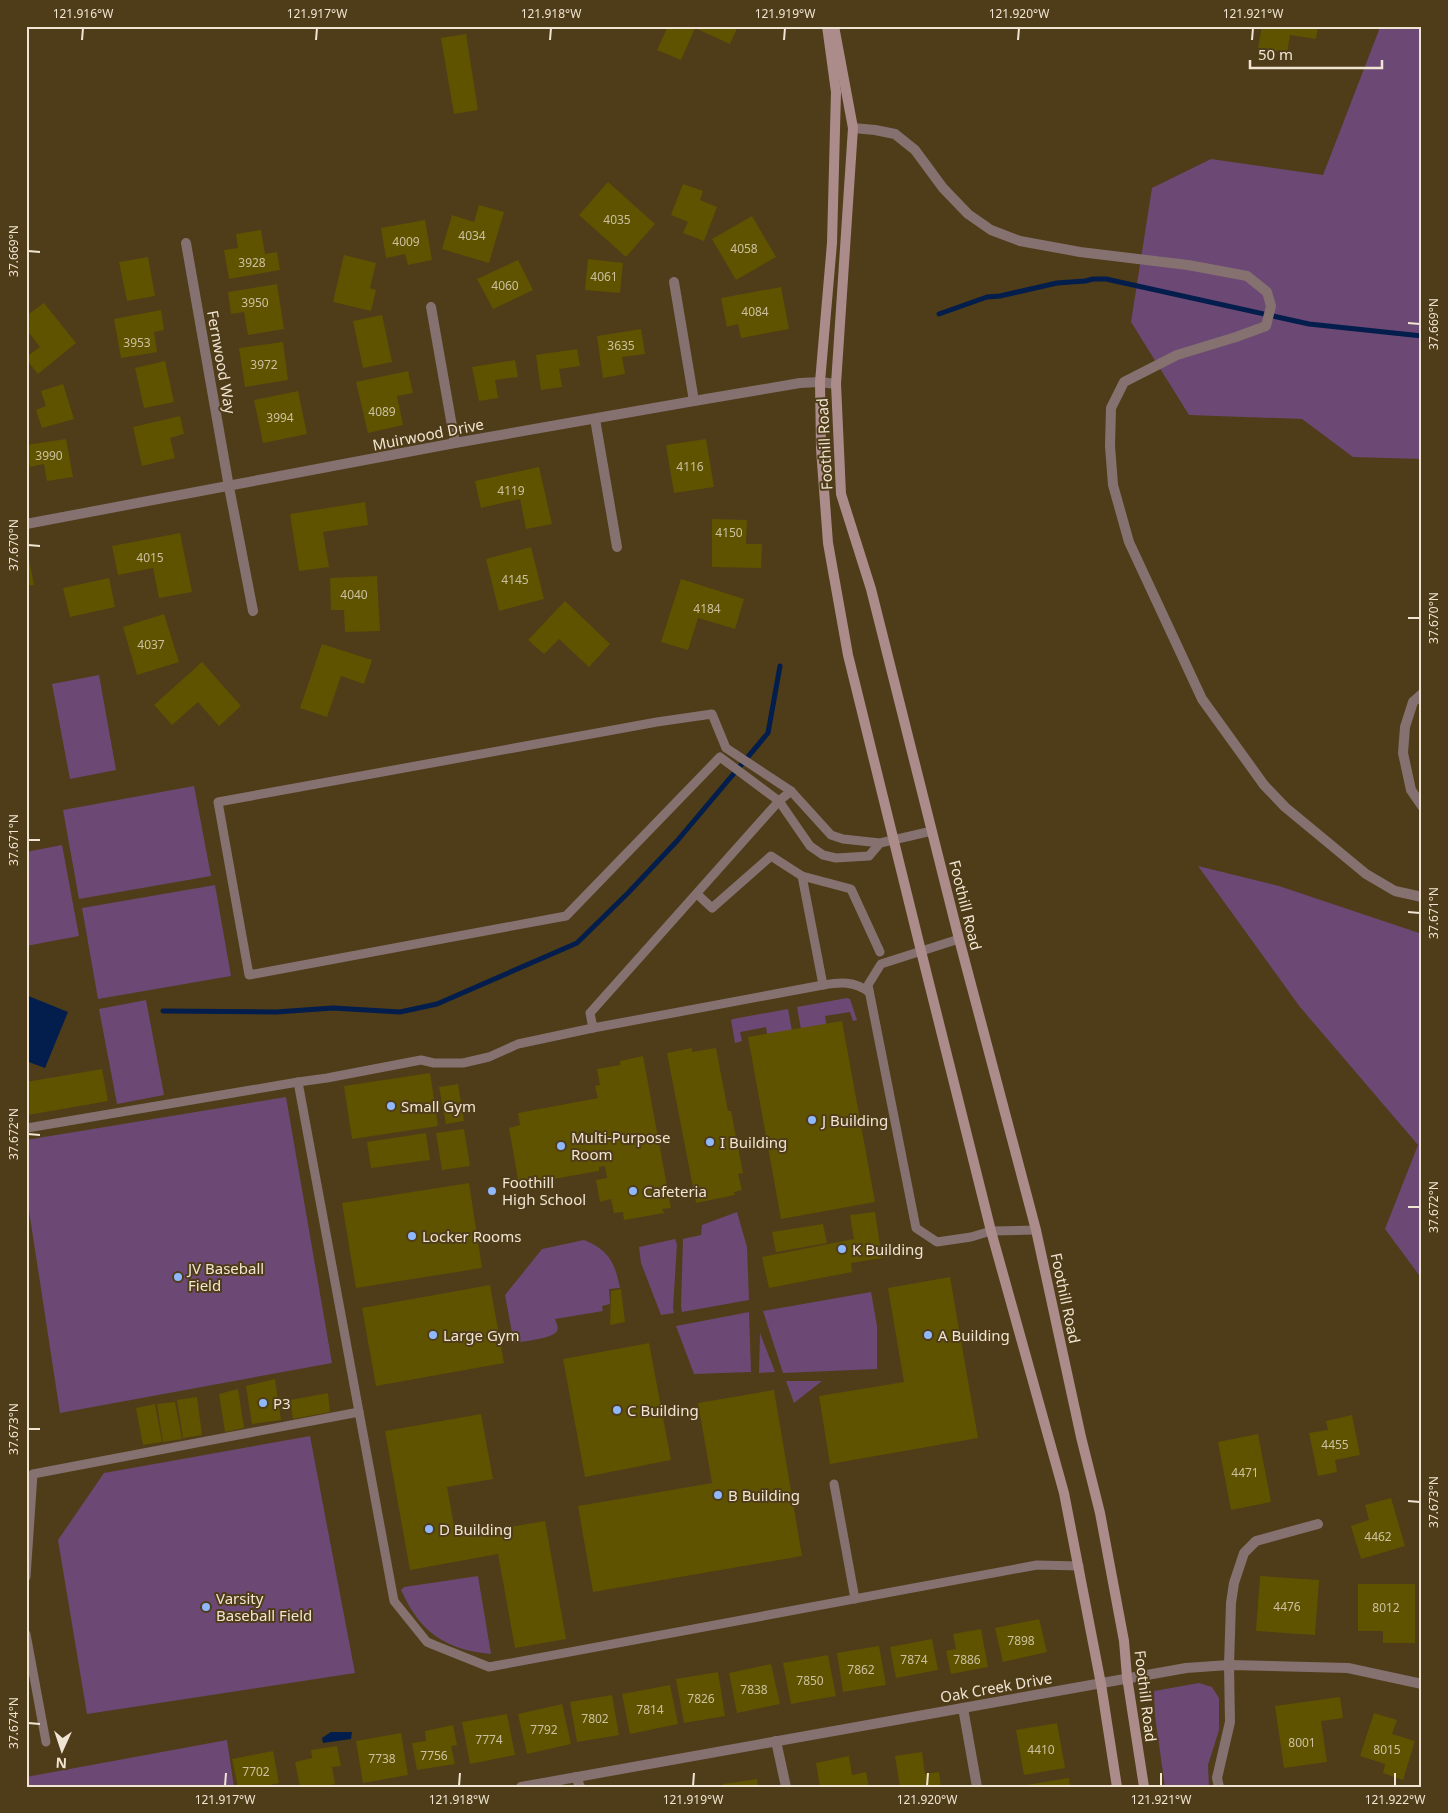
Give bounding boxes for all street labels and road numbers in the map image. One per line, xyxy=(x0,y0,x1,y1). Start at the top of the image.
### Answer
street label: Fernwood Way xyxy=(203,309,241,416)
street label: Foothill Road xyxy=(812,397,836,491)
street label: Muirwood Drive xyxy=(371,413,485,455)
street label: Foothill Road xyxy=(945,858,987,952)
street label: Foothill Road xyxy=(1047,1251,1085,1345)
street label: Foothill Road xyxy=(1130,1649,1162,1743)
street label: Oak Creek Drive xyxy=(938,1667,1054,1707)

